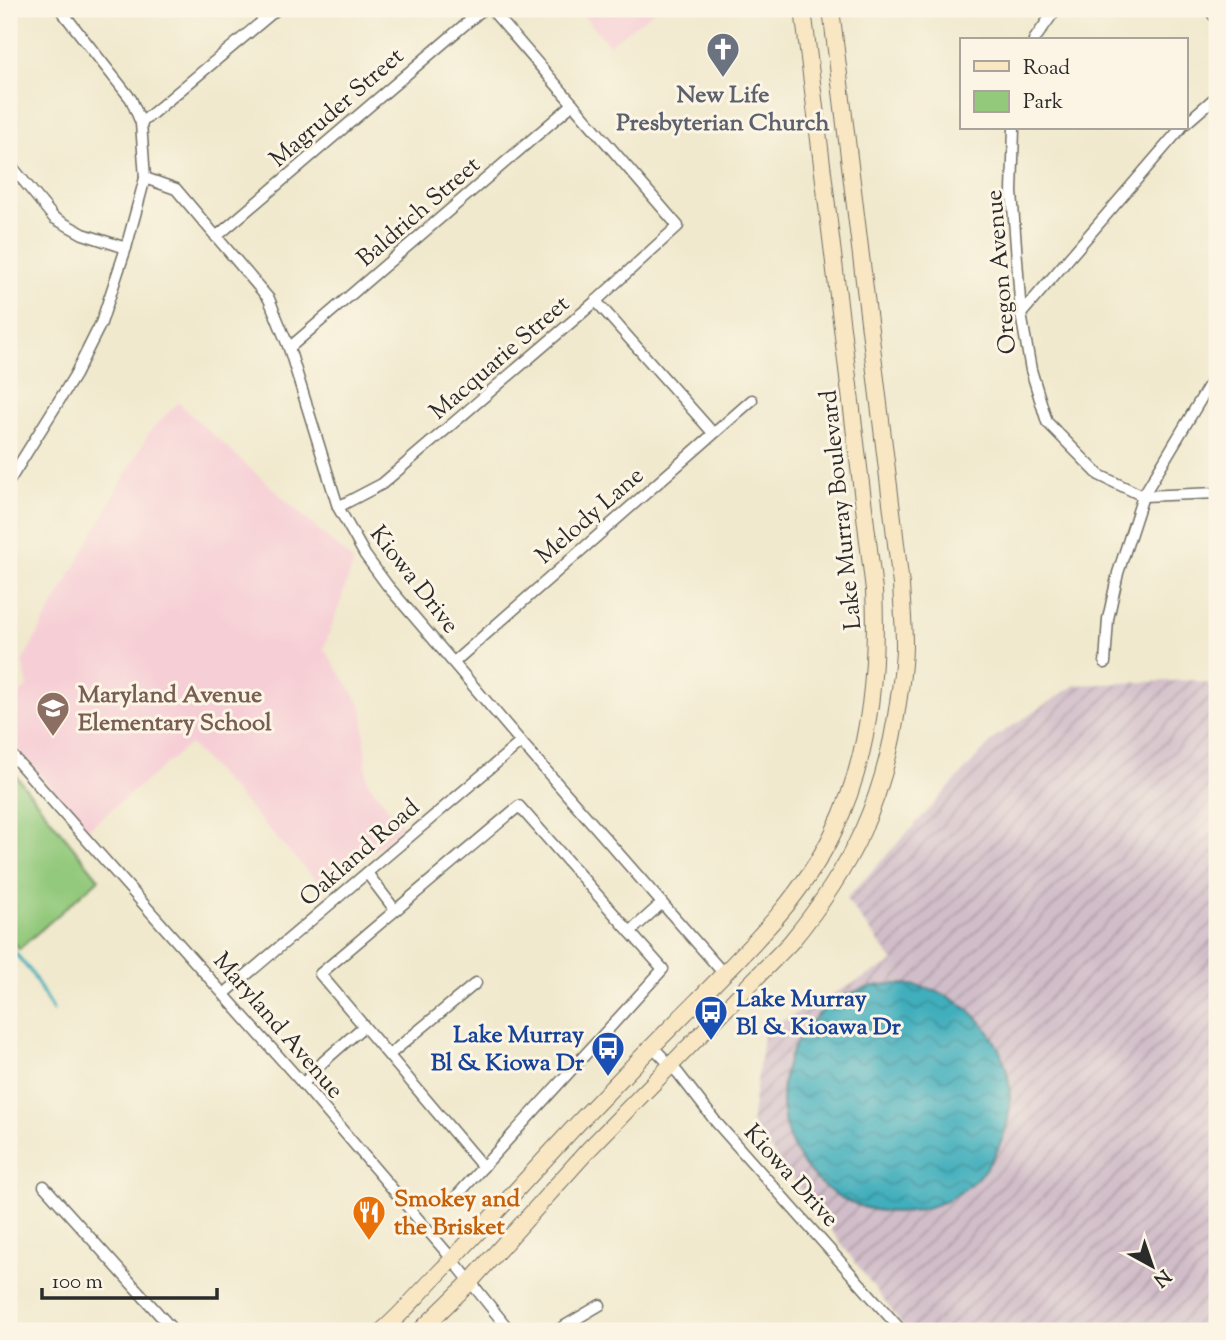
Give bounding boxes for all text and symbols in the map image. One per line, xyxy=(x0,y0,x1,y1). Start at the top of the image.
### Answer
church icon: New Life Presbyterian Church xyxy=(704,30,742,79)
legend xyxy=(960,38,1188,130)
street label: Magruder Street xyxy=(263,41,412,176)
text: Road xyxy=(1023,54,1070,84)
place label: New Life Presbyterian Church xyxy=(616,79,831,141)
text: Park xyxy=(1023,88,1064,118)
street label: Baldrich Street xyxy=(350,149,488,276)
street label: Oregon Avenue xyxy=(978,188,1026,355)
street label: Macquarie Street xyxy=(423,288,578,429)
street label: Lake Murray Boulevard xyxy=(812,388,871,631)
street label: Melody Lane xyxy=(529,460,652,573)
street label: Kiowa Drive xyxy=(361,519,466,641)
place label: Maryland Avenue Elementary School xyxy=(78,679,272,741)
school or university icon: Maryland Avenue Elementary School xyxy=(34,689,72,738)
street label: Oakland Road xyxy=(293,792,428,915)
street label: Maryland Avenue xyxy=(204,946,351,1107)
place label: Lake Murray Bl & Kioawa Dr xyxy=(736,983,902,1045)
bus stop icon: Lake Murray Bl & Kioawa Dr xyxy=(692,993,730,1042)
place label: Lake Murray Bl & Kiowa Dr xyxy=(431,1019,585,1081)
bus stop icon: Lake Murray Bl & Kiowa Dr xyxy=(589,1029,627,1078)
street label: Kiowa Drive xyxy=(735,1117,846,1235)
place label: Smokey and the Brisket xyxy=(394,1183,520,1245)
restaurant icon: Smokey and the Brisket xyxy=(350,1193,388,1242)
north arrow xyxy=(1118,1232,1188,1302)
scale bar xyxy=(42,1256,217,1300)
text: N xyxy=(1147,1262,1176,1292)
text: 100 m xyxy=(52,1268,103,1298)

